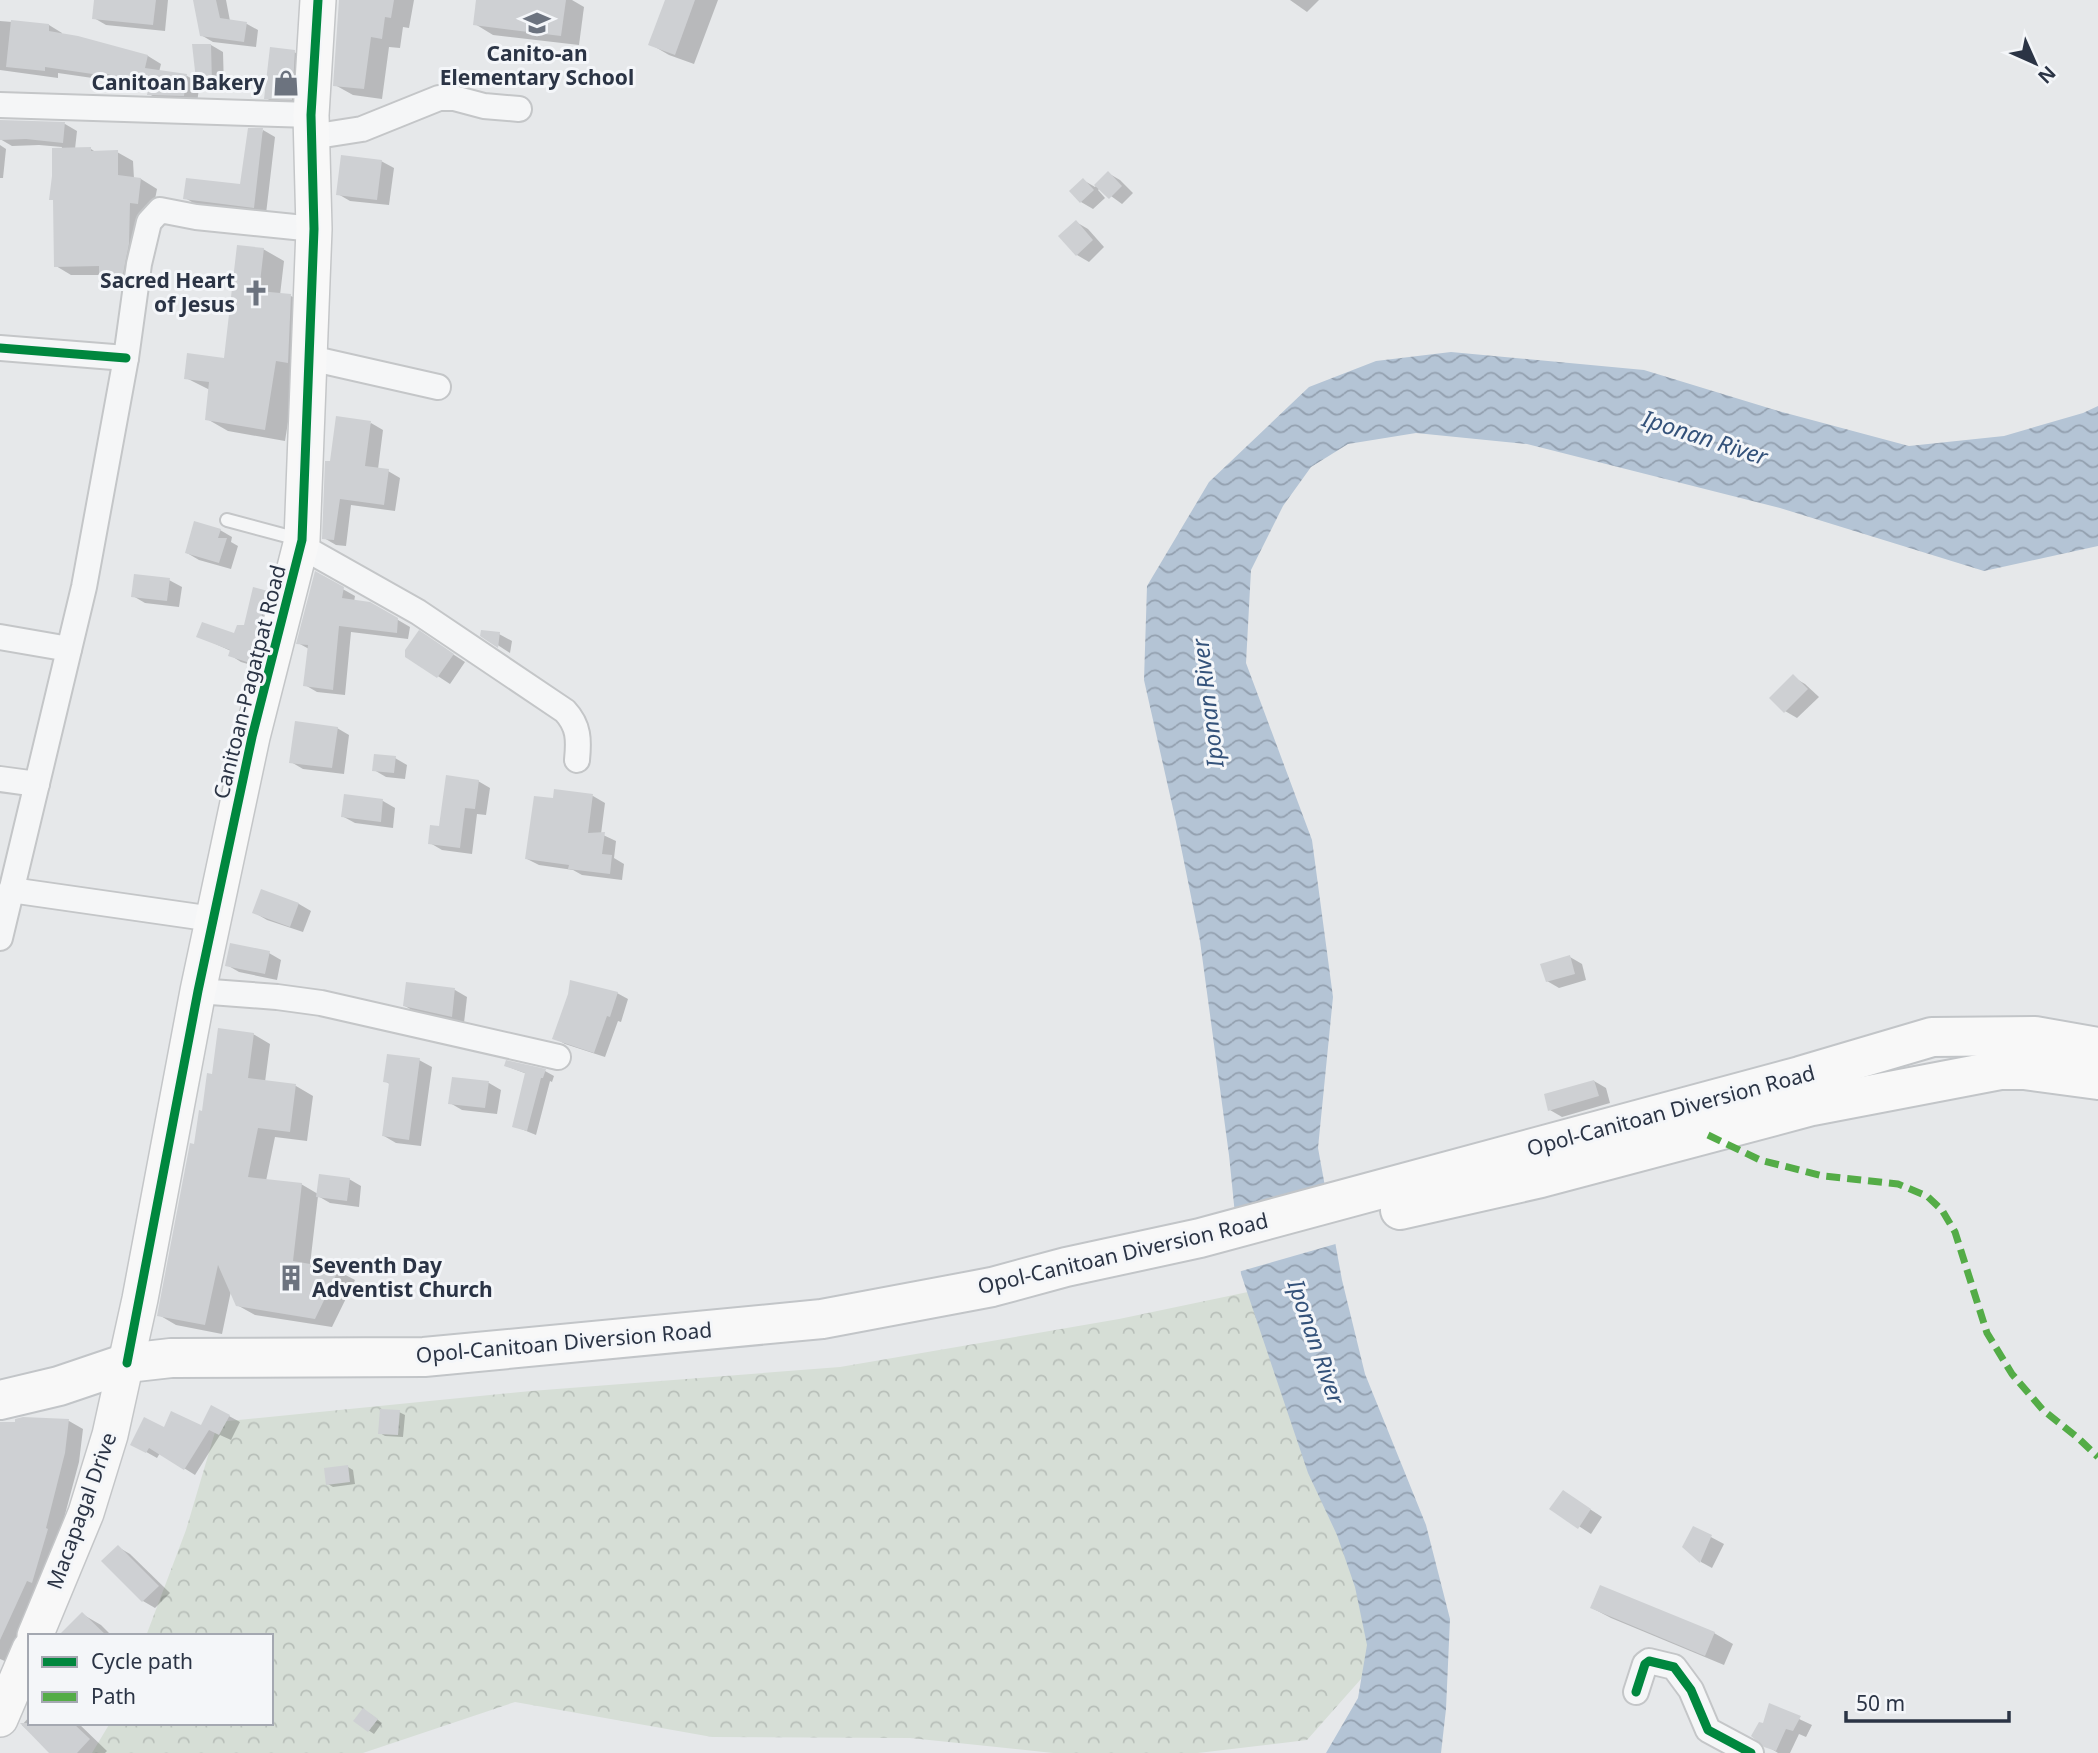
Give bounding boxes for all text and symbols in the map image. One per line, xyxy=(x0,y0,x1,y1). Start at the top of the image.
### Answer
school or university icon: Canito-an Elementary School xyxy=(522,8,552,38)
north arrow xyxy=(2000,28,2070,98)
place label: Canito-an Elementary School xyxy=(440,39,634,91)
text: N xyxy=(2032,60,2062,90)
place label: Canitoan Bakery xyxy=(92,68,265,96)
shop icon: Canitoan Bakery xyxy=(271,68,301,98)
place label: Sacred Heart of Jesus xyxy=(100,266,235,318)
church icon: Sacred Heart of Jesus xyxy=(241,278,271,308)
water label: Iponan River xyxy=(1638,401,1773,473)
street label: Canitoan-Pagatpat Road xyxy=(206,562,292,802)
water label: Iponan River xyxy=(1183,636,1231,771)
street label: Opol-Canitoan Diversion Road xyxy=(1524,1058,1818,1162)
street label: Opol-Canitoan Diversion Road xyxy=(975,1206,1271,1300)
place label: Seventh Day Adventist Church xyxy=(312,1251,493,1303)
building icon: Seventh Day Adventist Church xyxy=(276,1263,306,1293)
water label: Iponan River xyxy=(1280,1274,1353,1409)
street label: Opol-Canitoan Diversion Road xyxy=(415,1315,713,1369)
street label: Macapagal Drive xyxy=(40,1428,122,1593)
legend xyxy=(28,1634,273,1725)
text: Cycle path xyxy=(91,1647,193,1675)
scale bar xyxy=(1846,1680,2009,1724)
text: Path xyxy=(91,1682,136,1710)
text: 50 m xyxy=(1856,1689,1905,1717)

